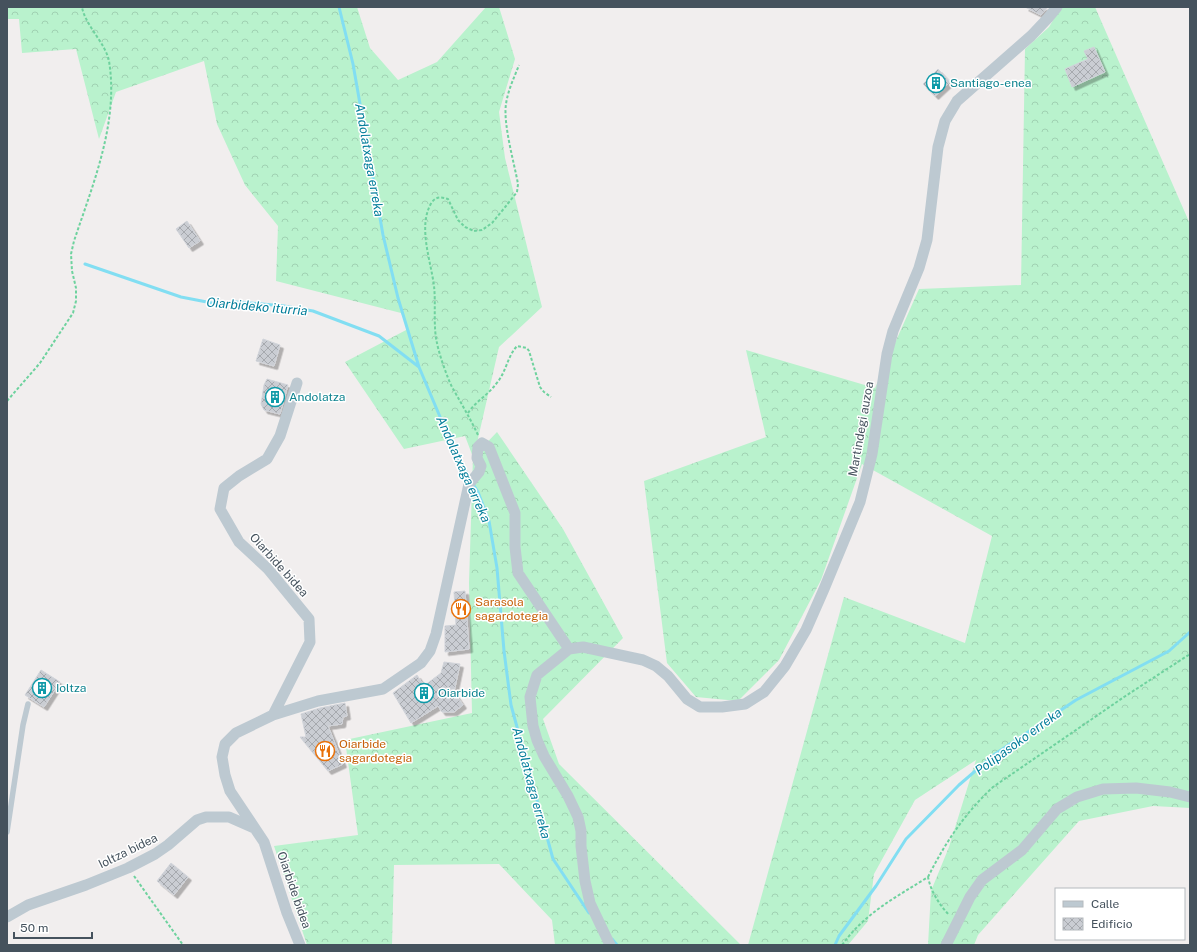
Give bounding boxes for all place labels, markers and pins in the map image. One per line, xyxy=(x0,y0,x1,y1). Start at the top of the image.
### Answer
building icon: Santiago-enea xyxy=(925,72,947,94)
place label: Santiago-enea xyxy=(950,76,1031,90)
building icon: Andolatza xyxy=(264,386,286,408)
place label: Andolatza xyxy=(289,390,345,404)
place label: Sarasola sagardotegia xyxy=(475,595,548,623)
restaurant icon: Sarasola sagardotegia xyxy=(450,598,472,620)
building icon: Ioltza xyxy=(31,677,53,699)
place label: Ioltza xyxy=(56,681,86,695)
building icon: Oiarbide xyxy=(413,682,435,704)
place label: Oiarbide xyxy=(438,686,485,700)
place label: Oiarbide sagardotegia xyxy=(339,737,412,765)
restaurant icon: Oiarbide sagardotegia xyxy=(314,740,336,762)

